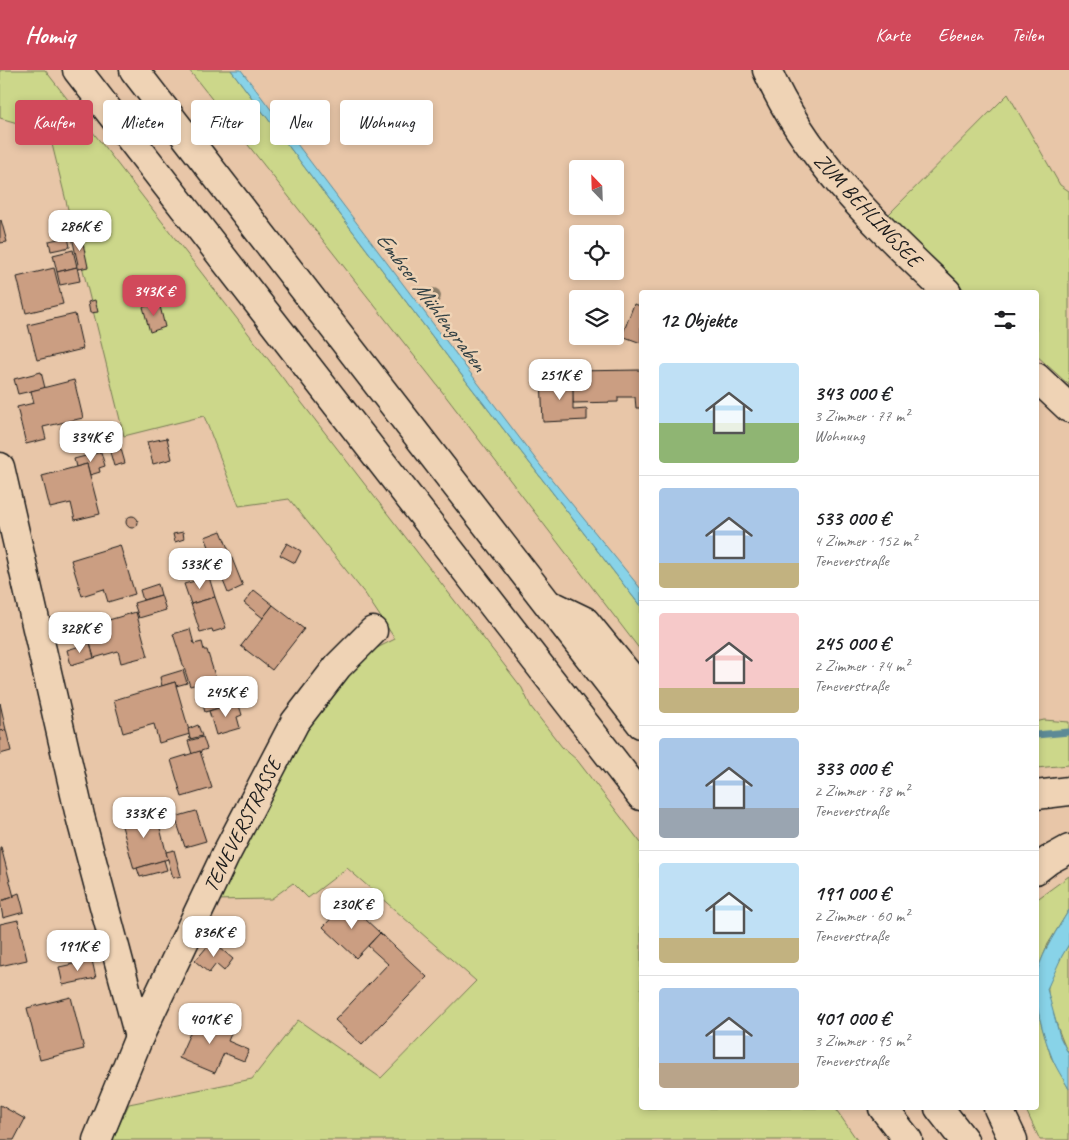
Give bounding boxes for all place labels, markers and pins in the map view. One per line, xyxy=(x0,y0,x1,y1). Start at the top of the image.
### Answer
pin: 286K € xyxy=(39,210,121,252)
pin: 343K € xyxy=(113,274,195,317)
pin: 251K € xyxy=(519,358,601,401)
pin: 334K € xyxy=(50,420,132,463)
pin: 533K € xyxy=(159,548,241,590)
pin: 328K € xyxy=(39,612,121,654)
pin: 245K € xyxy=(185,676,267,718)
pin: 333K € xyxy=(103,796,185,839)
pin: 230K € xyxy=(311,888,393,930)
pin: 836K € xyxy=(173,916,255,958)
pin: 191K € xyxy=(37,930,119,972)
pin: 401K € xyxy=(169,1002,251,1045)

